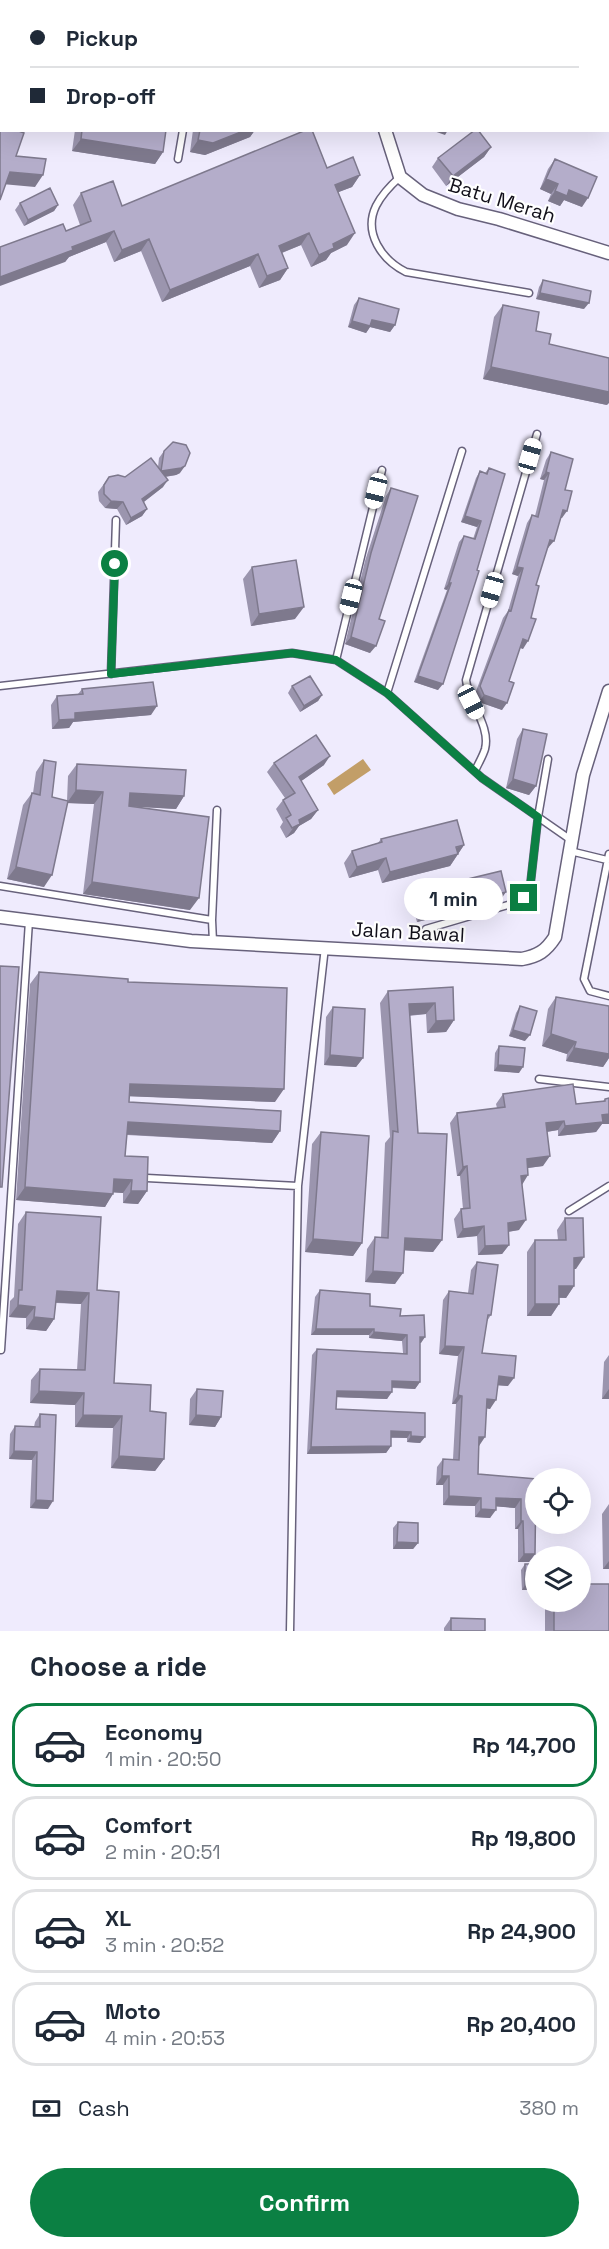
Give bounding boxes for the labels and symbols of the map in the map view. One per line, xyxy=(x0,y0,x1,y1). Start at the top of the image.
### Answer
street label: Batu Merah xyxy=(445,171,559,229)
car xyxy=(516,436,544,476)
car xyxy=(363,471,389,511)
route start xyxy=(101,550,128,577)
car xyxy=(478,570,506,610)
car xyxy=(338,577,364,617)
car xyxy=(455,682,487,722)
callout: 1 min xyxy=(404,877,503,919)
route end xyxy=(510,884,537,911)
street label: Jalan Bawal xyxy=(351,916,465,948)

